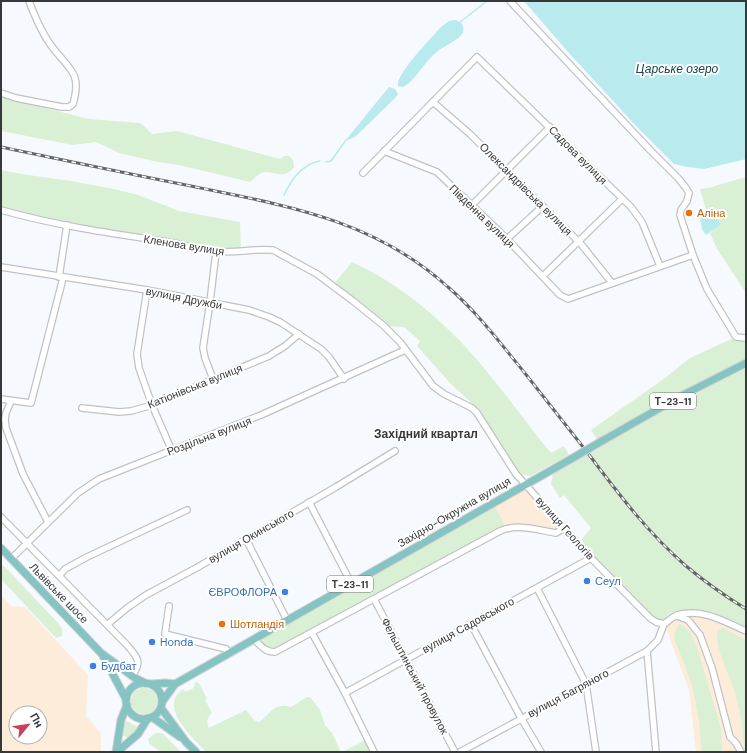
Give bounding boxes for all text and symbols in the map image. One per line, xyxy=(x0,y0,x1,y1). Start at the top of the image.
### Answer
water label: Царське озеро xyxy=(636,61,719,77)
street label: Садова вулиця xyxy=(546,123,610,187)
street label: Олександрівська вулиця xyxy=(477,140,575,238)
street label: Південна вулиця xyxy=(446,181,518,251)
place label: Аліна xyxy=(697,206,726,220)
marker: Аліна xyxy=(684,208,694,218)
street label: Кленова вулиця xyxy=(143,232,225,258)
street label: вулиця Дружби xyxy=(145,284,223,312)
street label: Катіонівська вулиця xyxy=(145,361,245,411)
road number: Т-23-11 xyxy=(650,393,696,409)
street label: Роздільна вулиця xyxy=(165,413,253,459)
district label: Західний квартал xyxy=(374,426,478,442)
street label: Західно-Окружна вулиця xyxy=(395,474,513,550)
street label: вулиця Геологів xyxy=(533,493,597,563)
street label: вулиця Окинського xyxy=(206,506,296,566)
street label: Львівське шосе xyxy=(27,560,91,626)
place label: Сеул xyxy=(595,574,621,588)
road number: Т-23-11 xyxy=(327,576,373,592)
marker: Сеул xyxy=(582,576,592,586)
place label: ЄВРОФЛОРА xyxy=(208,585,278,599)
marker: ЄВРОФЛОРА xyxy=(280,587,290,597)
street label: вулиця Садовського xyxy=(419,594,517,656)
street label: Фельштинський провулок xyxy=(378,615,452,737)
place label: Шотландія xyxy=(230,617,284,631)
marker: Шотландія xyxy=(217,619,227,629)
place label: Honda xyxy=(160,635,193,649)
marker: Honda xyxy=(147,637,157,647)
place label: Будбат xyxy=(101,659,137,673)
marker: Будбат xyxy=(88,661,98,671)
street label: вулиця Багряного xyxy=(525,666,611,720)
north arrow xyxy=(8,705,48,745)
text: Пн xyxy=(27,710,46,730)

